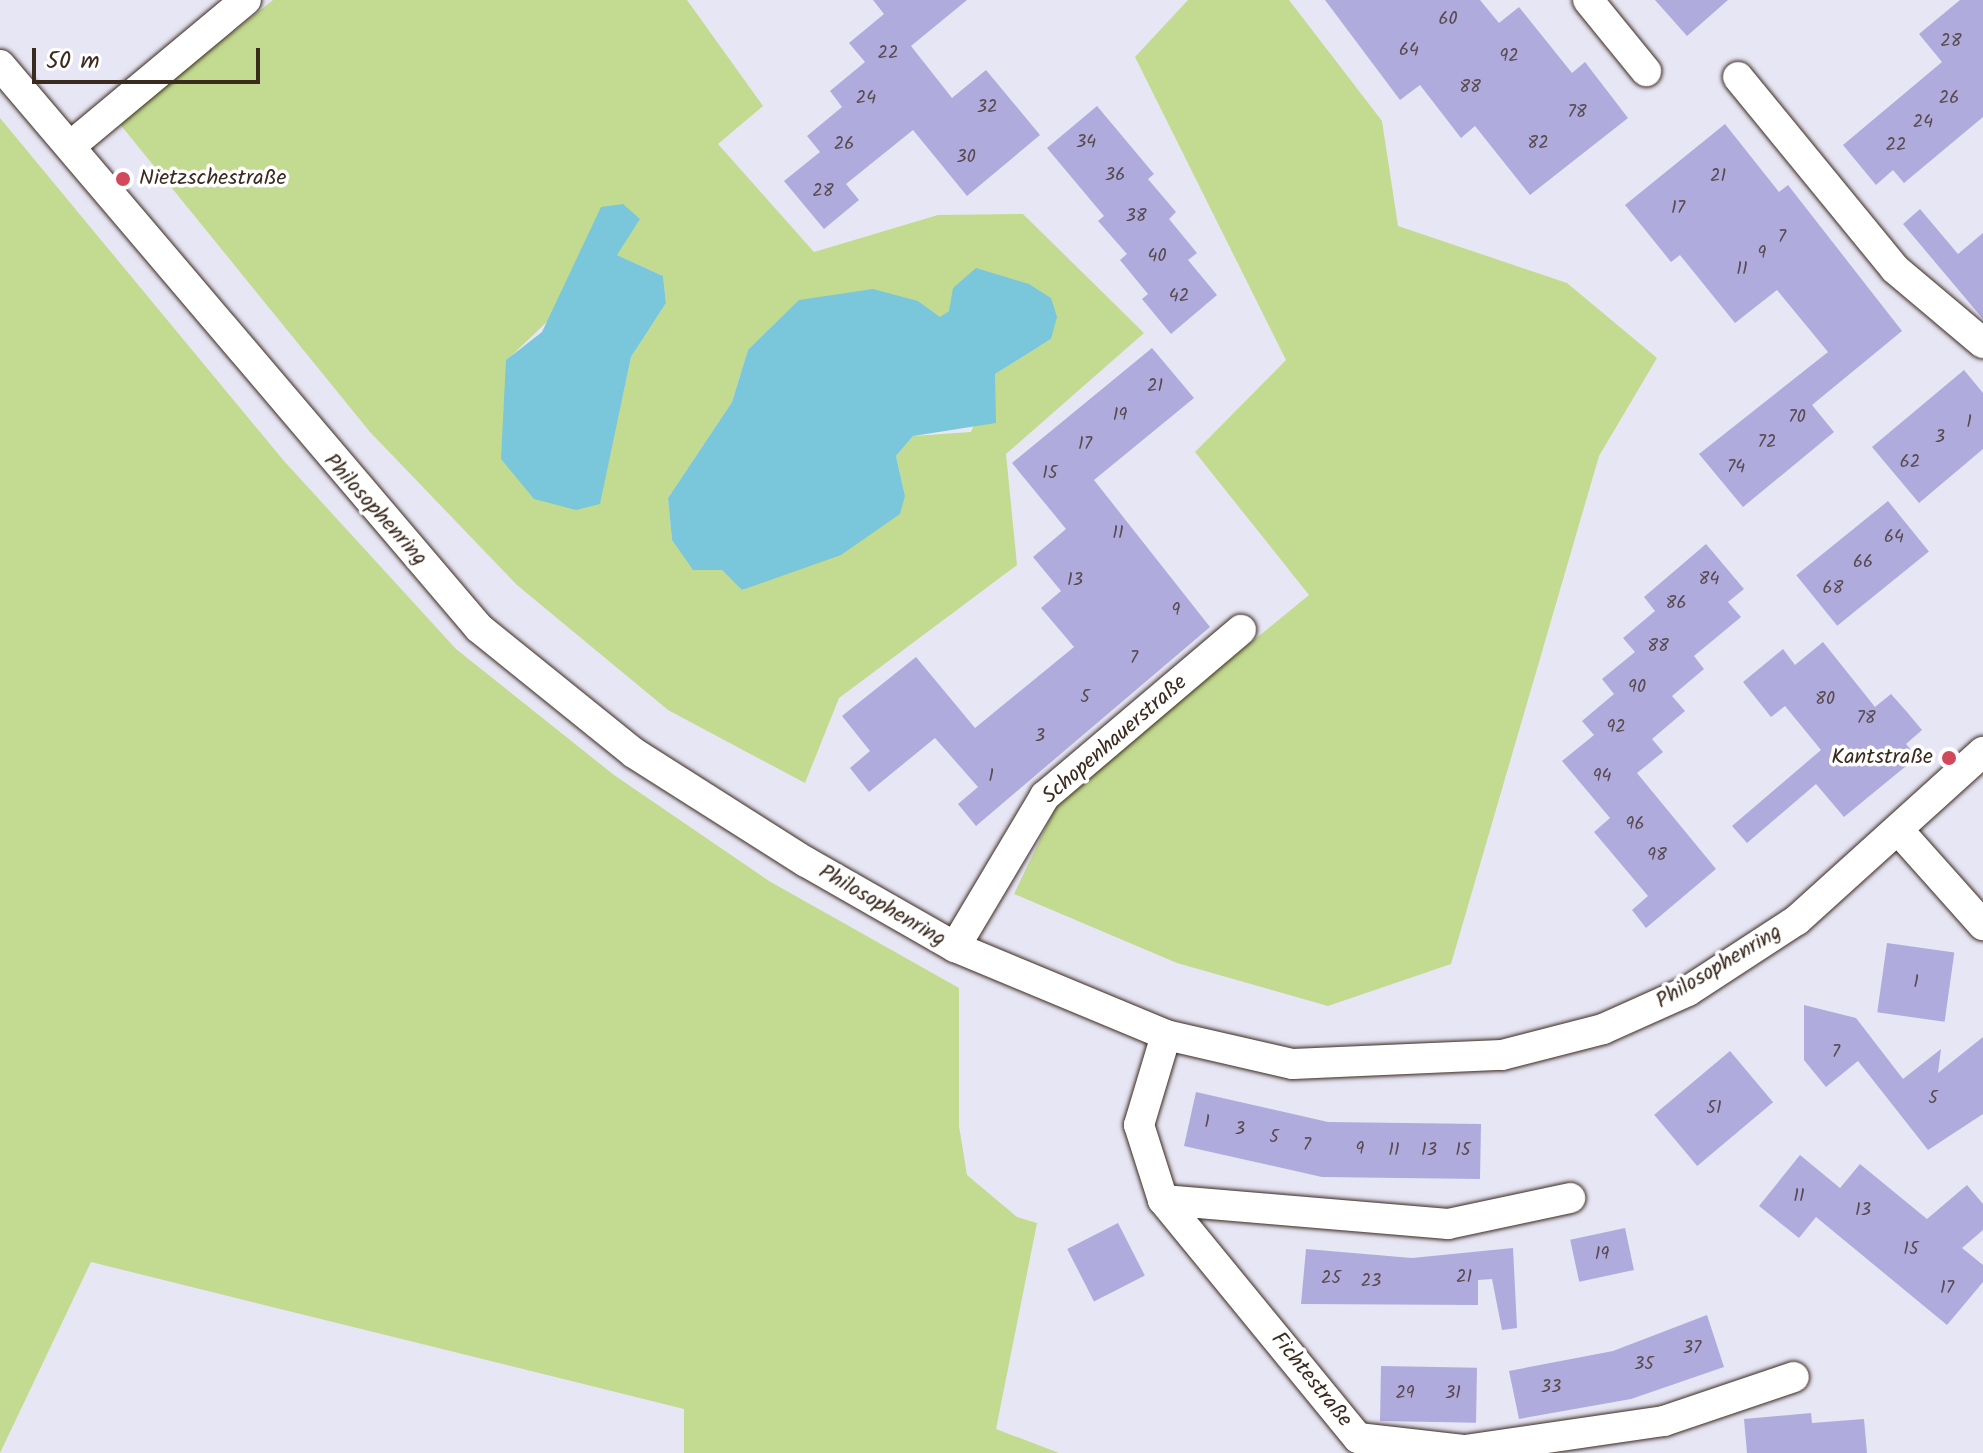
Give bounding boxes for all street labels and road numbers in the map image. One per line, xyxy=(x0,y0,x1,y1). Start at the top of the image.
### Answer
street label: Philosophenring xyxy=(318,448,432,572)
street label: Schopenhauerstraße xyxy=(1037,670,1193,810)
street label: Philosophenring xyxy=(814,859,950,953)
street label: Philosophenring xyxy=(1651,919,1787,1015)
street label: Fichtestraße xyxy=(1265,1327,1357,1433)

